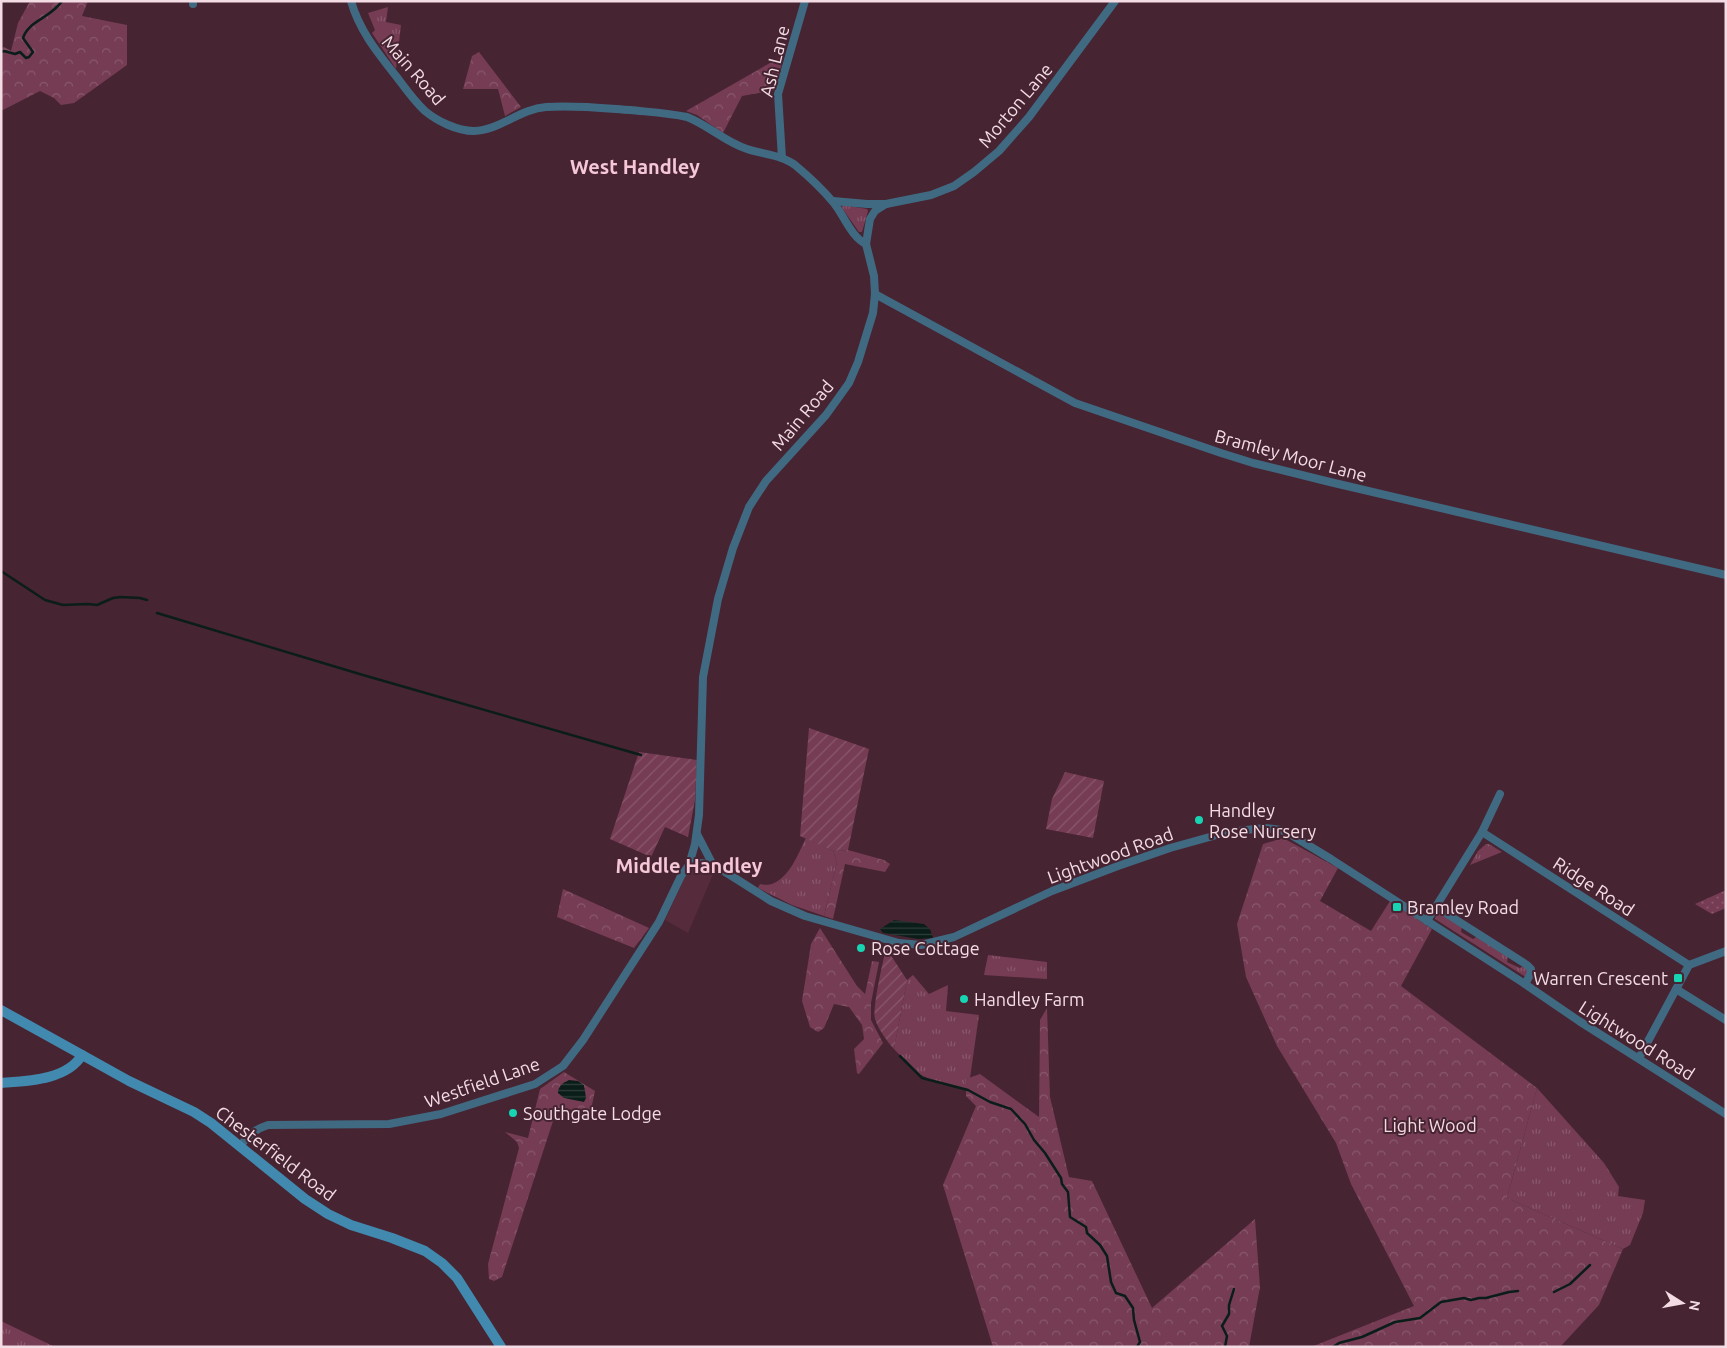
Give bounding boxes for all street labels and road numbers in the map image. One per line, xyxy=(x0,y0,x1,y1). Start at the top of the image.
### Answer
street label: Ash Lane xyxy=(755,23,793,99)
street label: Main Road xyxy=(379,31,449,109)
street label: Morton Lane xyxy=(974,59,1056,151)
street label: Main Road xyxy=(767,376,837,454)
street label: Bramley Moor Lane xyxy=(1213,425,1369,485)
street label: Lightwood Road xyxy=(1044,823,1176,887)
street label: Ridge Road xyxy=(1550,853,1638,919)
street label: Lightwood Road xyxy=(1576,996,1698,1084)
street label: Westfield Lane xyxy=(422,1053,542,1111)
street label: Chesterfield Road xyxy=(212,1101,340,1205)

